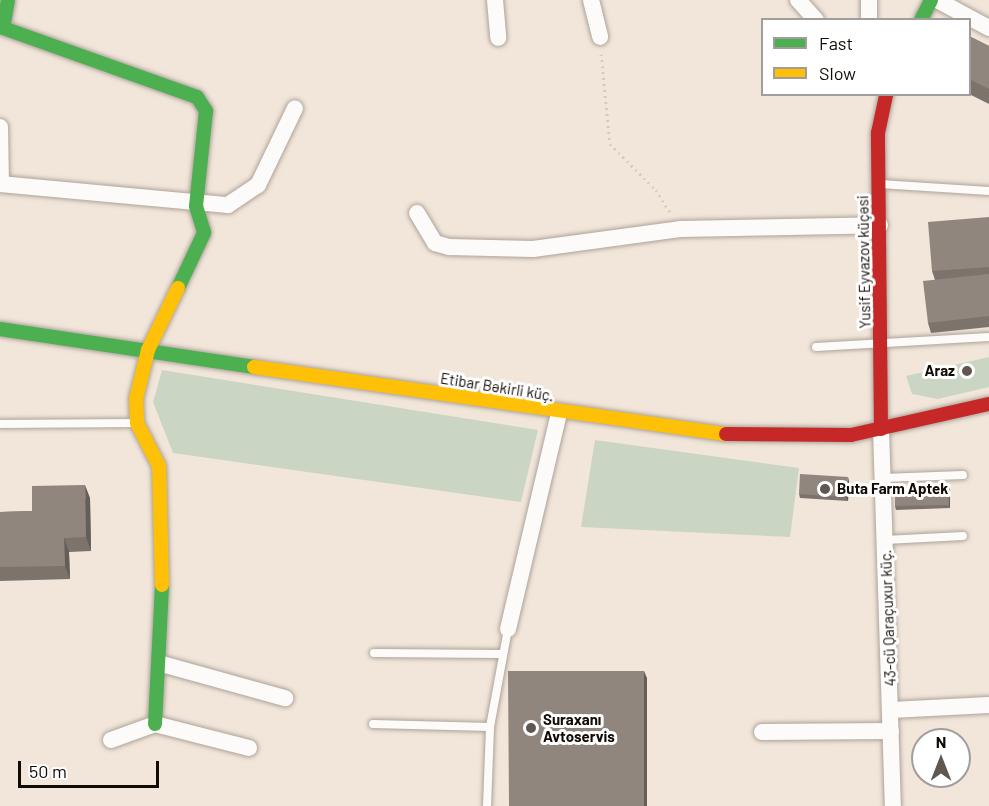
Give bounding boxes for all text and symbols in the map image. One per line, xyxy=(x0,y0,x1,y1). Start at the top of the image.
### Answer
legend xyxy=(761,18,971,96)
text: Fast xyxy=(819,32,853,54)
text: Slow xyxy=(819,62,856,84)
street label: Yusif Eyvazov küçəsi xyxy=(854,195,874,329)
place label: Araz xyxy=(924,362,955,380)
marker: Araz xyxy=(960,364,974,378)
street label: Etibar Bəkirli küç. xyxy=(439,369,555,405)
place label: Buta Farm Aptek xyxy=(837,480,948,498)
marker: Buta Farm Aptek xyxy=(818,482,832,496)
street label: 43-cü Qaraçuxur küç. xyxy=(877,549,899,687)
place label: Suraxanı Avtoservis xyxy=(543,710,615,745)
marker: Suraxanı Avtoservis xyxy=(524,721,538,735)
north arrow xyxy=(911,728,971,788)
text: N xyxy=(936,732,946,751)
scale bar xyxy=(21,749,162,787)
text: 50 m xyxy=(29,760,67,782)

